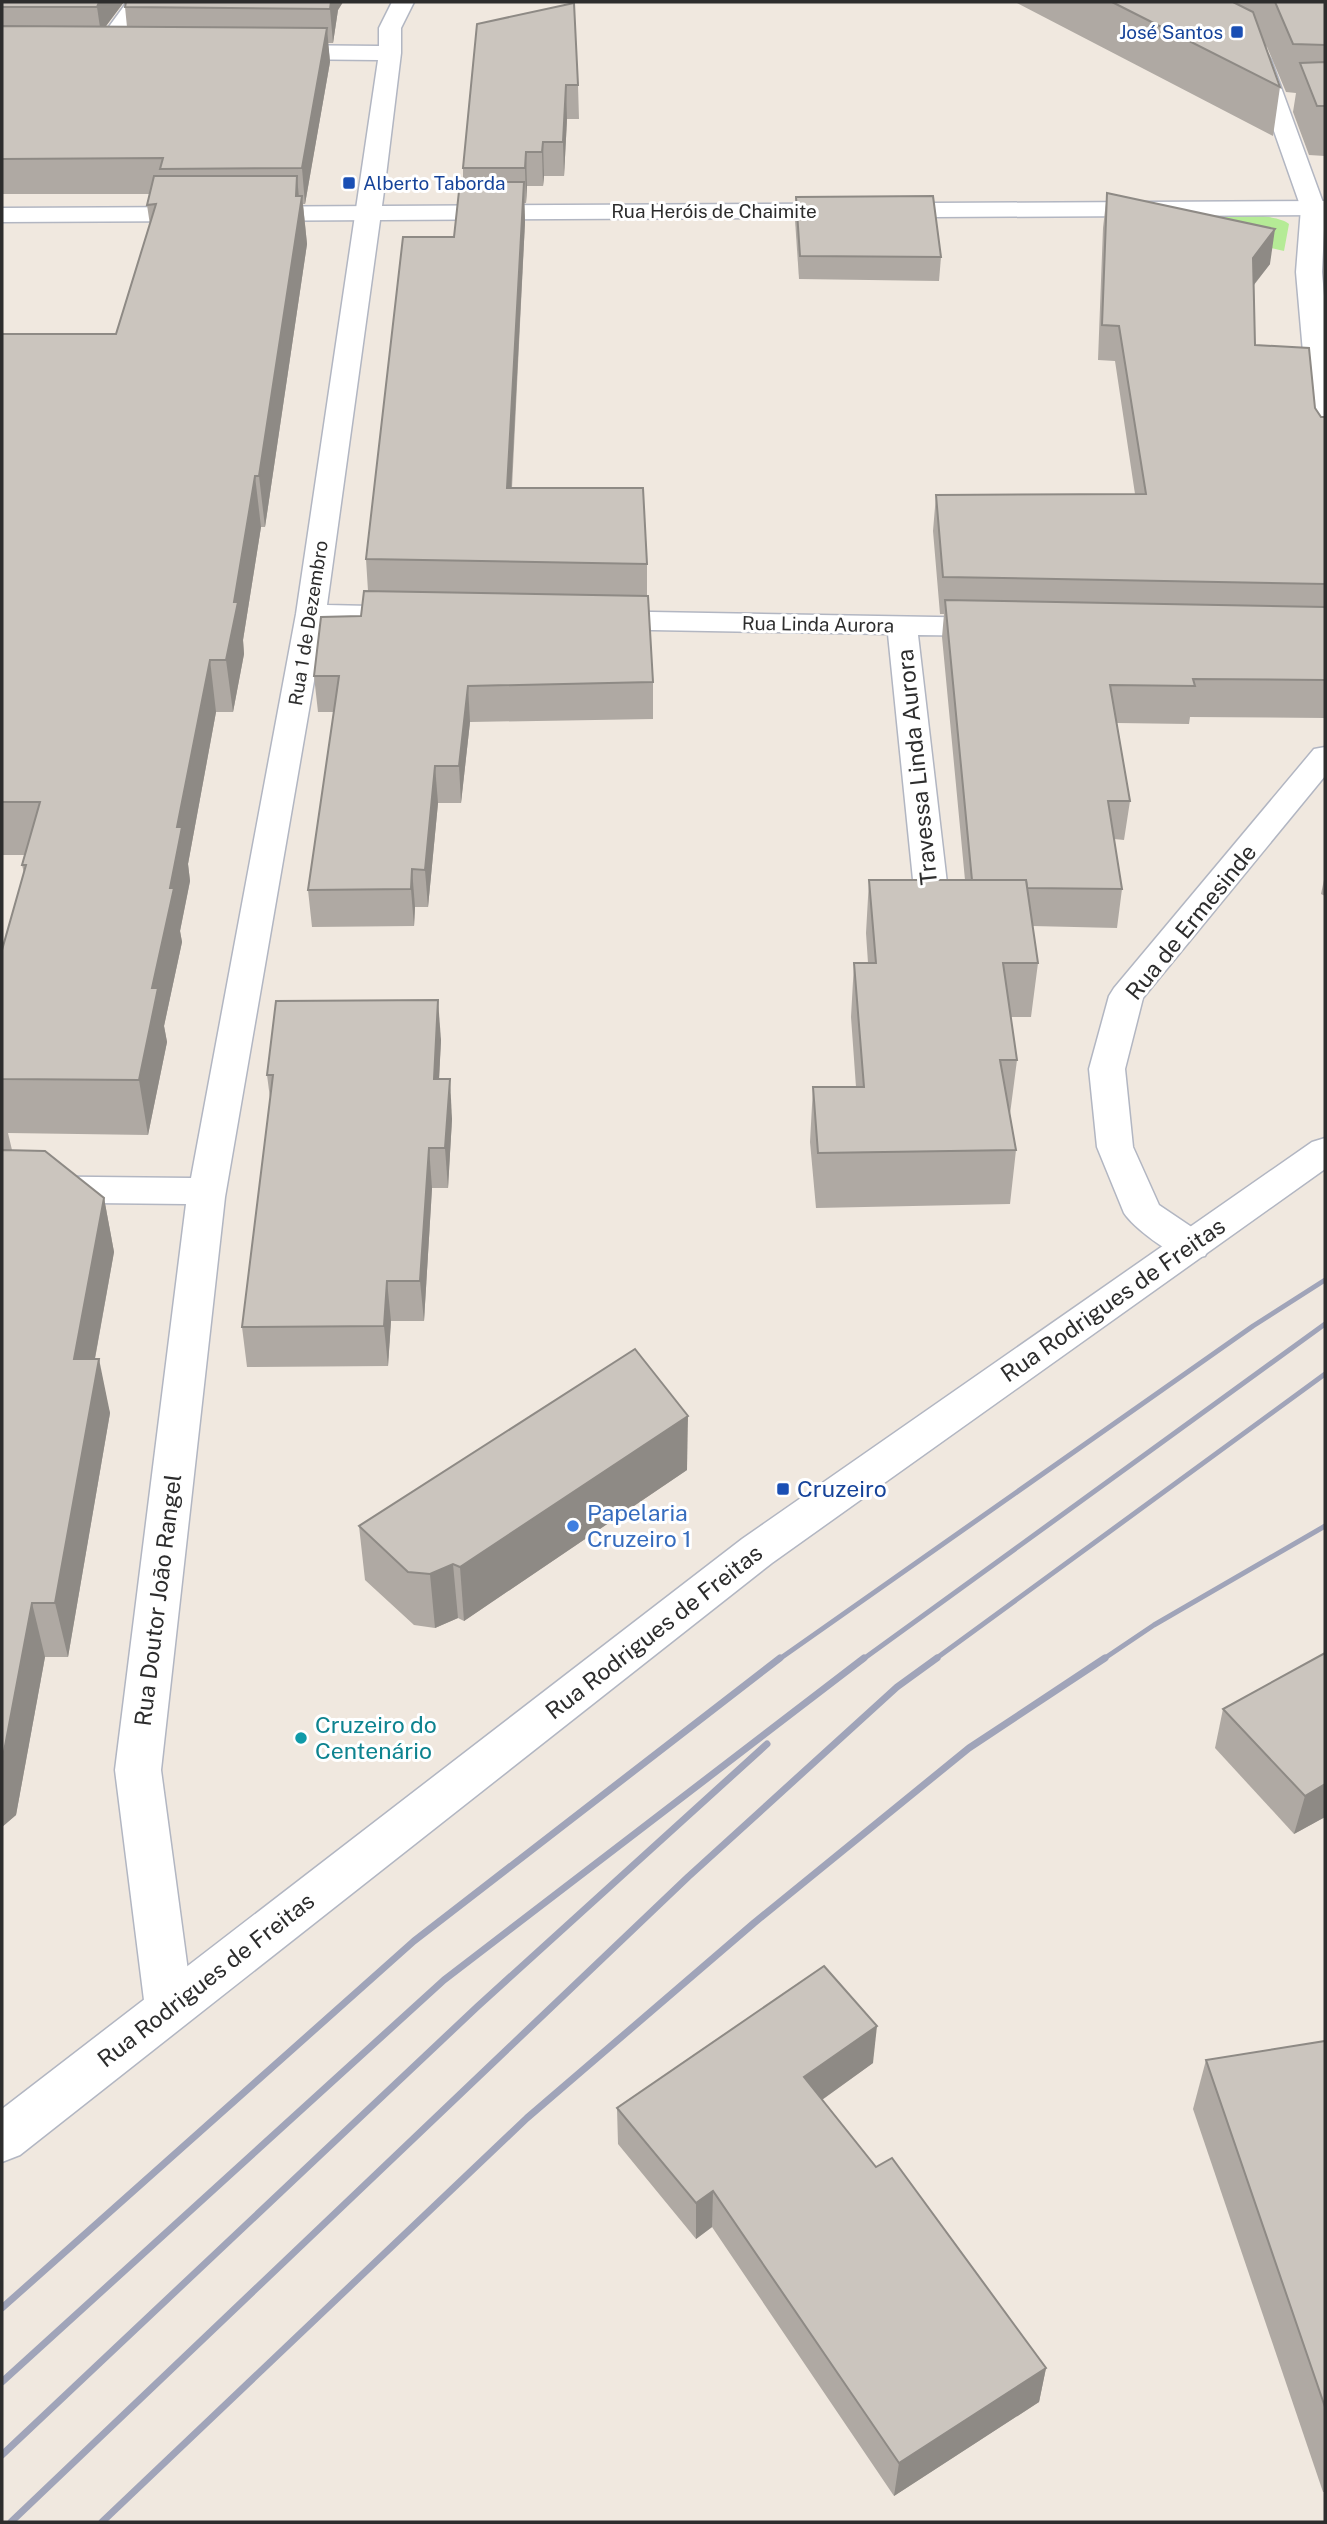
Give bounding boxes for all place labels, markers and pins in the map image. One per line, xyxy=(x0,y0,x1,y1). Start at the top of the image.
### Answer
place label: José Santos xyxy=(1119,21,1223,43)
marker: José Santos xyxy=(1229,24,1245,40)
place label: Alberto Taborda xyxy=(363,172,506,194)
marker: Alberto Taborda xyxy=(341,175,357,191)
place label: Cruzeiro xyxy=(797,1475,887,1502)
marker: Cruzeiro xyxy=(775,1481,791,1497)
place label: Papelaria Cruzeiro 1 xyxy=(587,1499,692,1552)
marker: Papelaria Cruzeiro 1 xyxy=(565,1518,581,1534)
place label: Cruzeiro do Centenário xyxy=(315,1711,437,1764)
marker: Cruzeiro do Centenário xyxy=(293,1730,309,1746)

